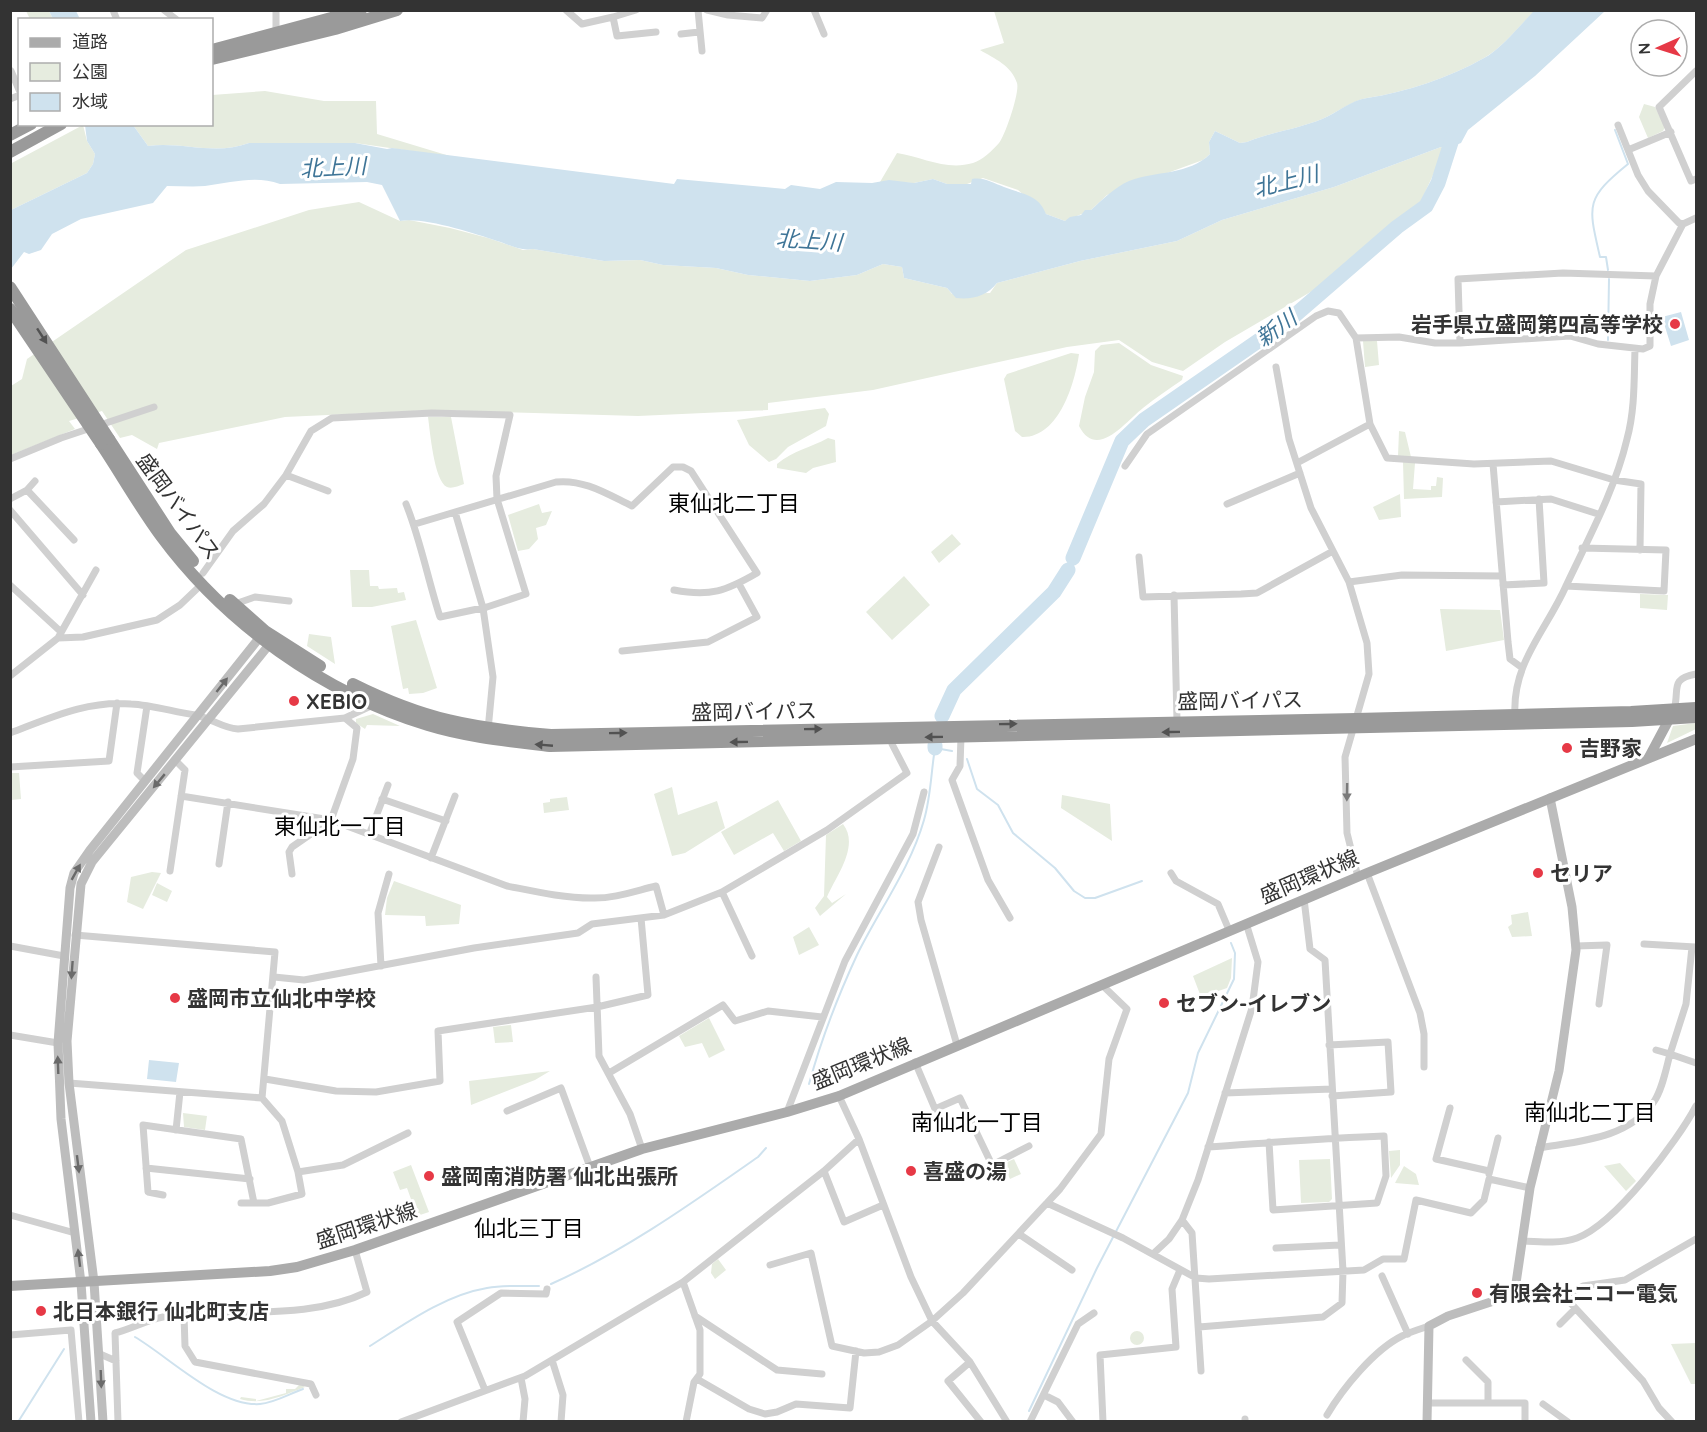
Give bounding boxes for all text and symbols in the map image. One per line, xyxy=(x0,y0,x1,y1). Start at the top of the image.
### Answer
legend xyxy=(18,18,213,126)
north arrow xyxy=(1629,18,1689,78)
text: 道路 xyxy=(72,30,108,53)
text: N xyxy=(1634,42,1654,55)
text: 公園 xyxy=(72,60,108,83)
text: 水域 xyxy=(72,90,108,113)
water label: 北上川 xyxy=(299,151,369,183)
water label: 北上川 xyxy=(1251,159,1323,203)
water label: 北上川 xyxy=(775,224,845,256)
water label: 新川 xyxy=(1250,303,1304,352)
place label: 岩手県立盛岡第四高等学校 xyxy=(1411,311,1663,337)
marker: 岩手県立盛岡第四高等学校 xyxy=(1668,317,1682,331)
one-way arrow xyxy=(36,328,47,344)
street label: 盛岡バイパス xyxy=(132,448,226,564)
district label: 東仙北二丁目 xyxy=(668,489,800,517)
one-way arrow xyxy=(216,677,228,693)
street label: 盛岡バイパス xyxy=(1177,686,1303,714)
place label: XEBIO xyxy=(306,688,367,714)
marker: XEBIO xyxy=(287,694,301,708)
street label: 盛岡バイパス xyxy=(691,697,817,725)
one-way arrow xyxy=(999,720,1018,729)
one-way arrow xyxy=(804,724,823,733)
one-way arrow xyxy=(1162,727,1181,736)
one-way arrow xyxy=(609,728,628,738)
one-way arrow xyxy=(925,732,944,742)
place label: 吉野家 xyxy=(1579,735,1642,761)
one-way arrow xyxy=(730,737,749,747)
one-way arrow xyxy=(535,740,554,750)
marker: 吉野家 xyxy=(1560,741,1574,755)
one-way arrow xyxy=(153,773,166,788)
one-way arrow xyxy=(1342,783,1352,802)
district label: 東仙北一丁目 xyxy=(274,812,406,840)
street label: 盛岡環状線 xyxy=(1256,844,1362,908)
place label: セリア xyxy=(1550,860,1613,886)
one-way arrow xyxy=(71,863,81,880)
marker: セリア xyxy=(1531,866,1545,880)
one-way arrow xyxy=(67,961,77,980)
place label: 盛岡市立仙北中学校 xyxy=(187,985,376,1011)
place label: セブン-イレブン xyxy=(1176,990,1331,1016)
marker: 盛岡市立仙北中学校 xyxy=(168,991,182,1005)
marker: セブン-イレブン xyxy=(1157,996,1171,1010)
street label: 盛岡環状線 xyxy=(807,1031,915,1095)
one-way arrow xyxy=(54,1055,63,1074)
district label: 南仙北二丁目 xyxy=(1524,1098,1656,1126)
district label: 南仙北一丁目 xyxy=(911,1108,1043,1136)
one-way arrow xyxy=(73,1155,83,1174)
place label: 喜盛の湯 xyxy=(923,1158,1007,1184)
place label: 盛岡南消防署 仙北出張所 xyxy=(441,1163,678,1189)
marker: 喜盛の湯 xyxy=(904,1164,918,1178)
marker: 盛岡南消防署 仙北出張所 xyxy=(422,1169,436,1183)
street label: 盛岡環状線 xyxy=(312,1196,420,1254)
district label: 仙北三丁目 xyxy=(474,1214,584,1242)
one-way arrow xyxy=(74,1249,83,1268)
place label: 有限会社ニコー電気 xyxy=(1489,1280,1678,1306)
marker: 有限会社ニコー電気 xyxy=(1470,1286,1484,1300)
place label: 北日本銀行 仙北町支店 xyxy=(53,1298,269,1324)
marker: 北日本銀行 仙北町支店 xyxy=(34,1304,48,1318)
one-way arrow xyxy=(97,1369,106,1388)

